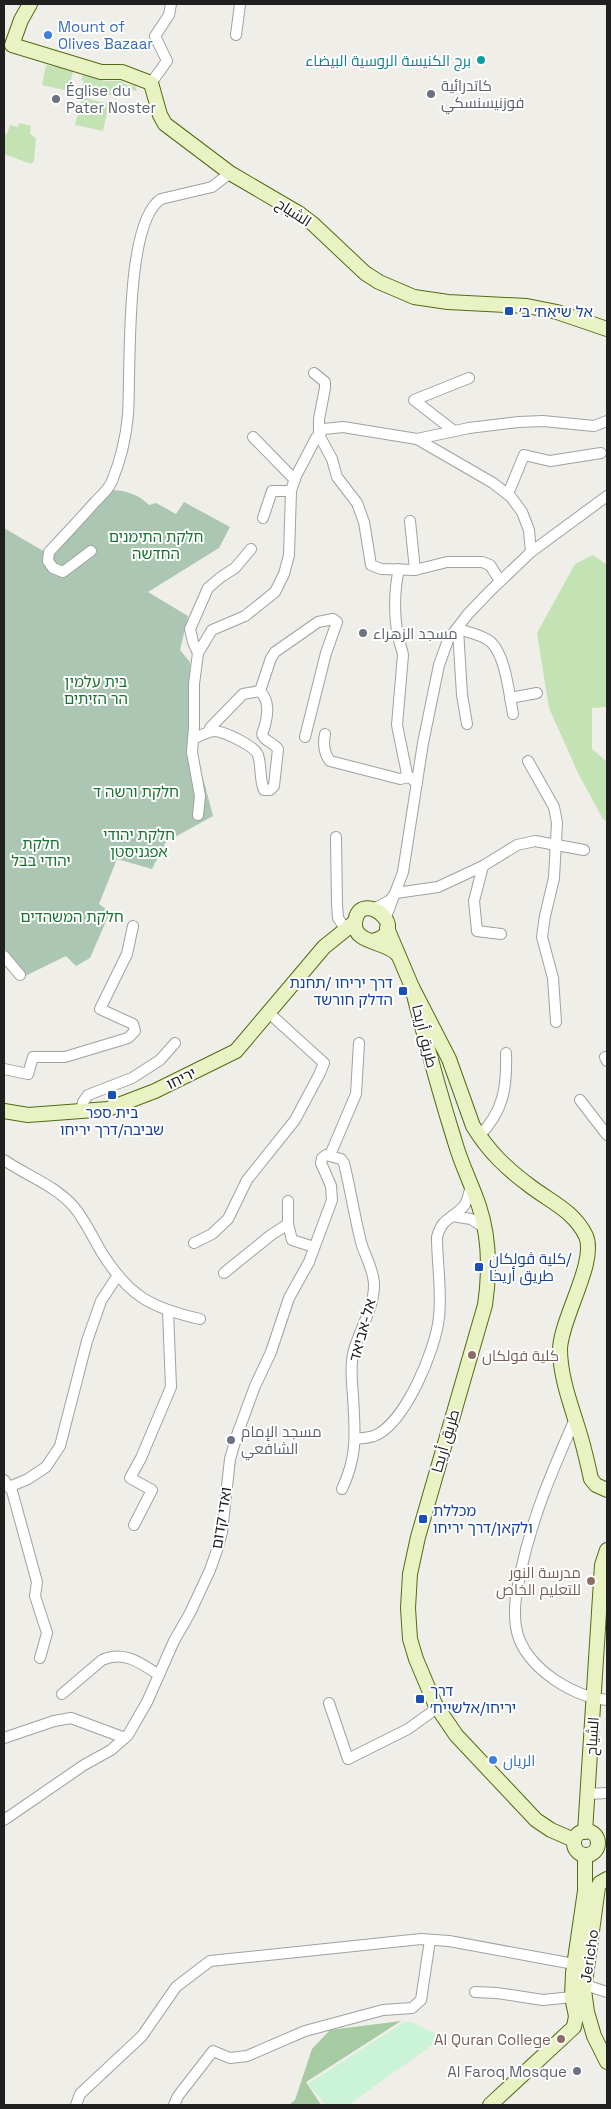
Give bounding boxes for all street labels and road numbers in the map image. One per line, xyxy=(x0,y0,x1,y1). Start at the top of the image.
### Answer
street label: الشياح xyxy=(272,194,315,232)
street label: طريق أريحا xyxy=(407,1002,442,1070)
street label: יריחו xyxy=(163,1063,199,1093)
street label: אל-אביאד xyxy=(345,1297,379,1363)
street label: طريق أريحا xyxy=(427,1407,464,1475)
street label: ואדי קדום xyxy=(207,1486,235,1550)
street label: الشياح xyxy=(581,1716,605,1756)
street label: Jericho xyxy=(576,1928,602,1984)

